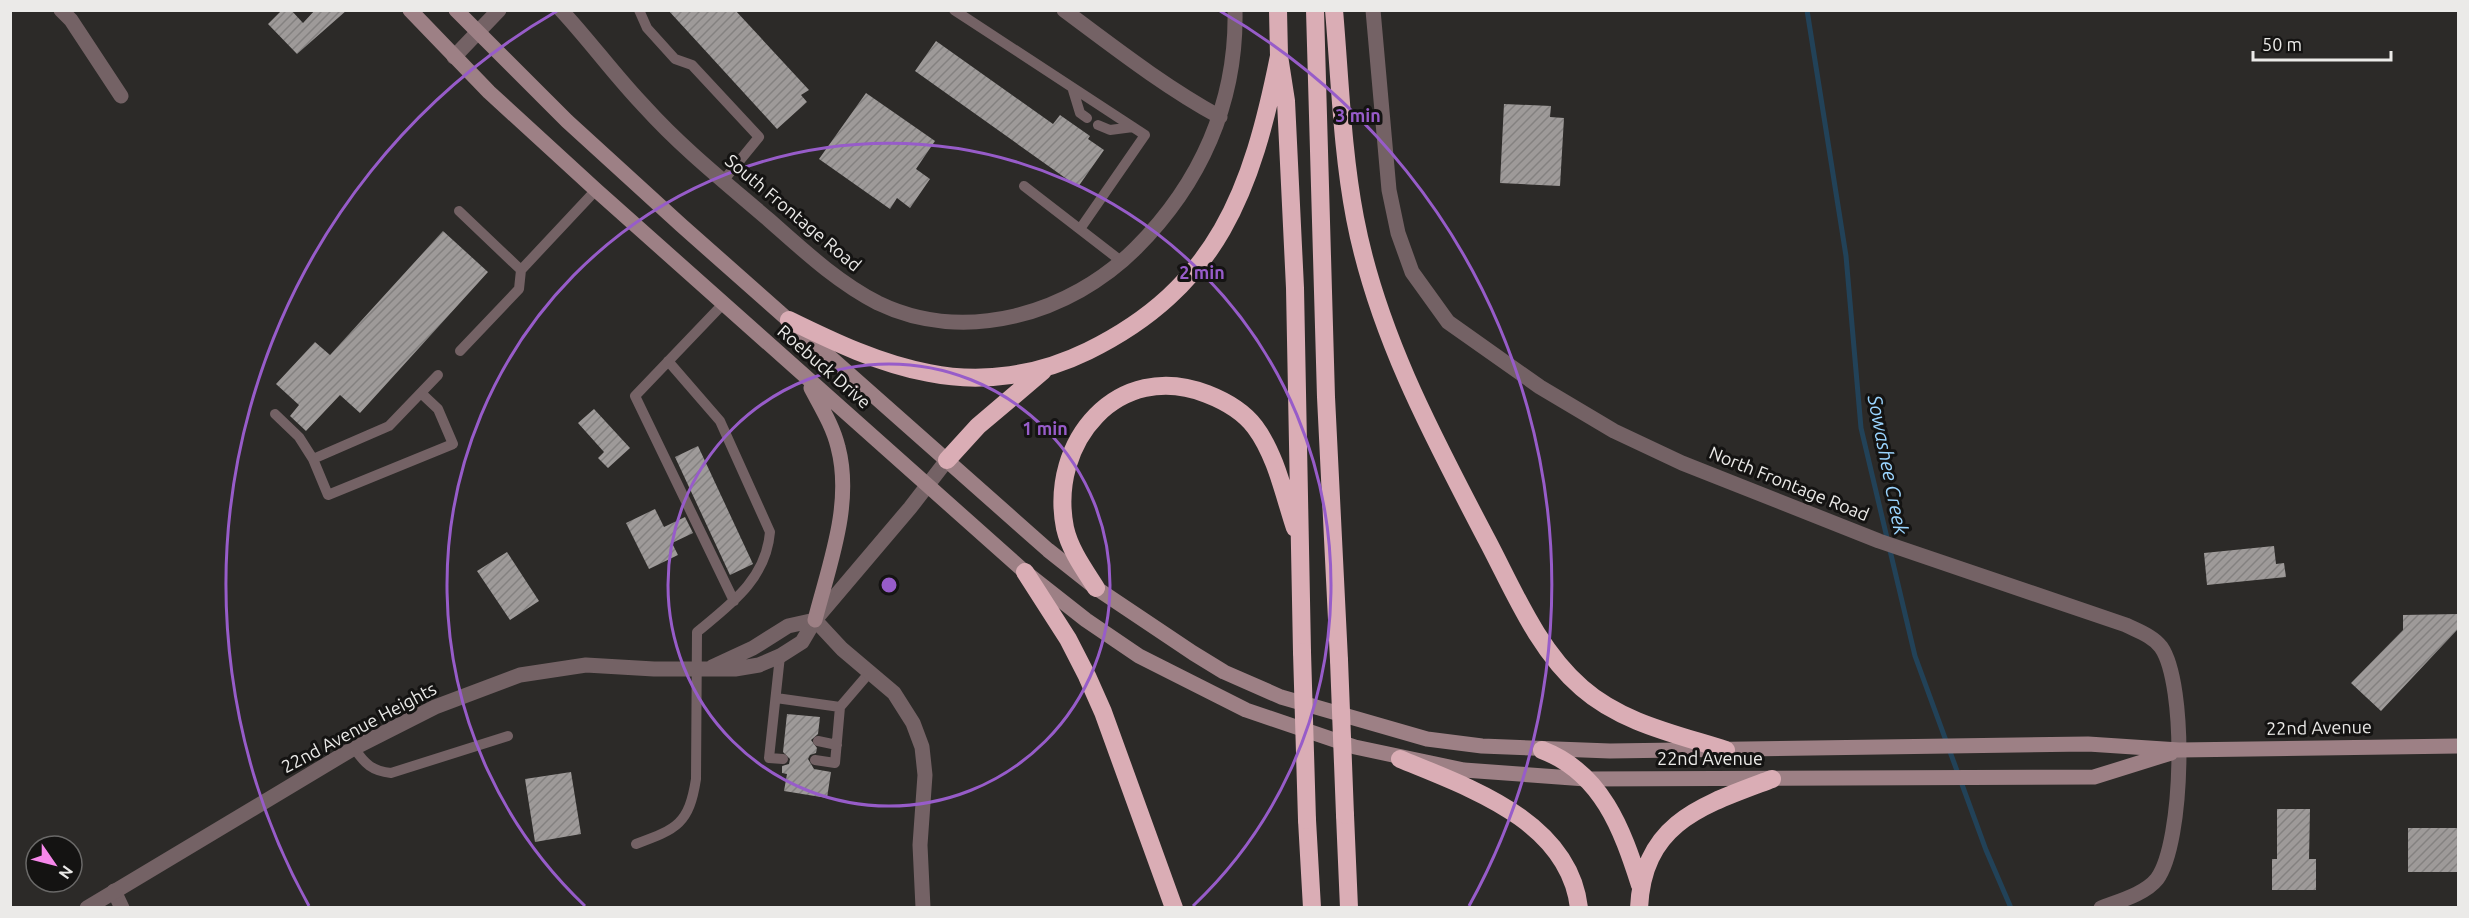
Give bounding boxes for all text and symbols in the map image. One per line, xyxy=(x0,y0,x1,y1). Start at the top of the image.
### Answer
scale bar xyxy=(2253,24,2391,62)
text: 50 m xyxy=(2262,34,2302,54)
text: 3 min xyxy=(1335,105,1381,125)
street label: South Frontage Road xyxy=(722,150,865,275)
text: 2 min xyxy=(1179,262,1225,282)
street label: Roebuck Drive xyxy=(774,320,875,412)
water label: Sowashee Creek xyxy=(1863,392,1913,538)
text: 1 min xyxy=(1022,418,1068,438)
street label: North Frontage Road xyxy=(1707,442,1872,524)
centre of rings xyxy=(879,575,899,595)
street label: 22nd Avenue Heights xyxy=(278,678,439,776)
street label: 22nd Avenue xyxy=(2266,716,2372,738)
street label: 22nd Avenue xyxy=(1657,748,1763,768)
north arrow xyxy=(24,834,84,894)
text: N xyxy=(55,863,77,883)

